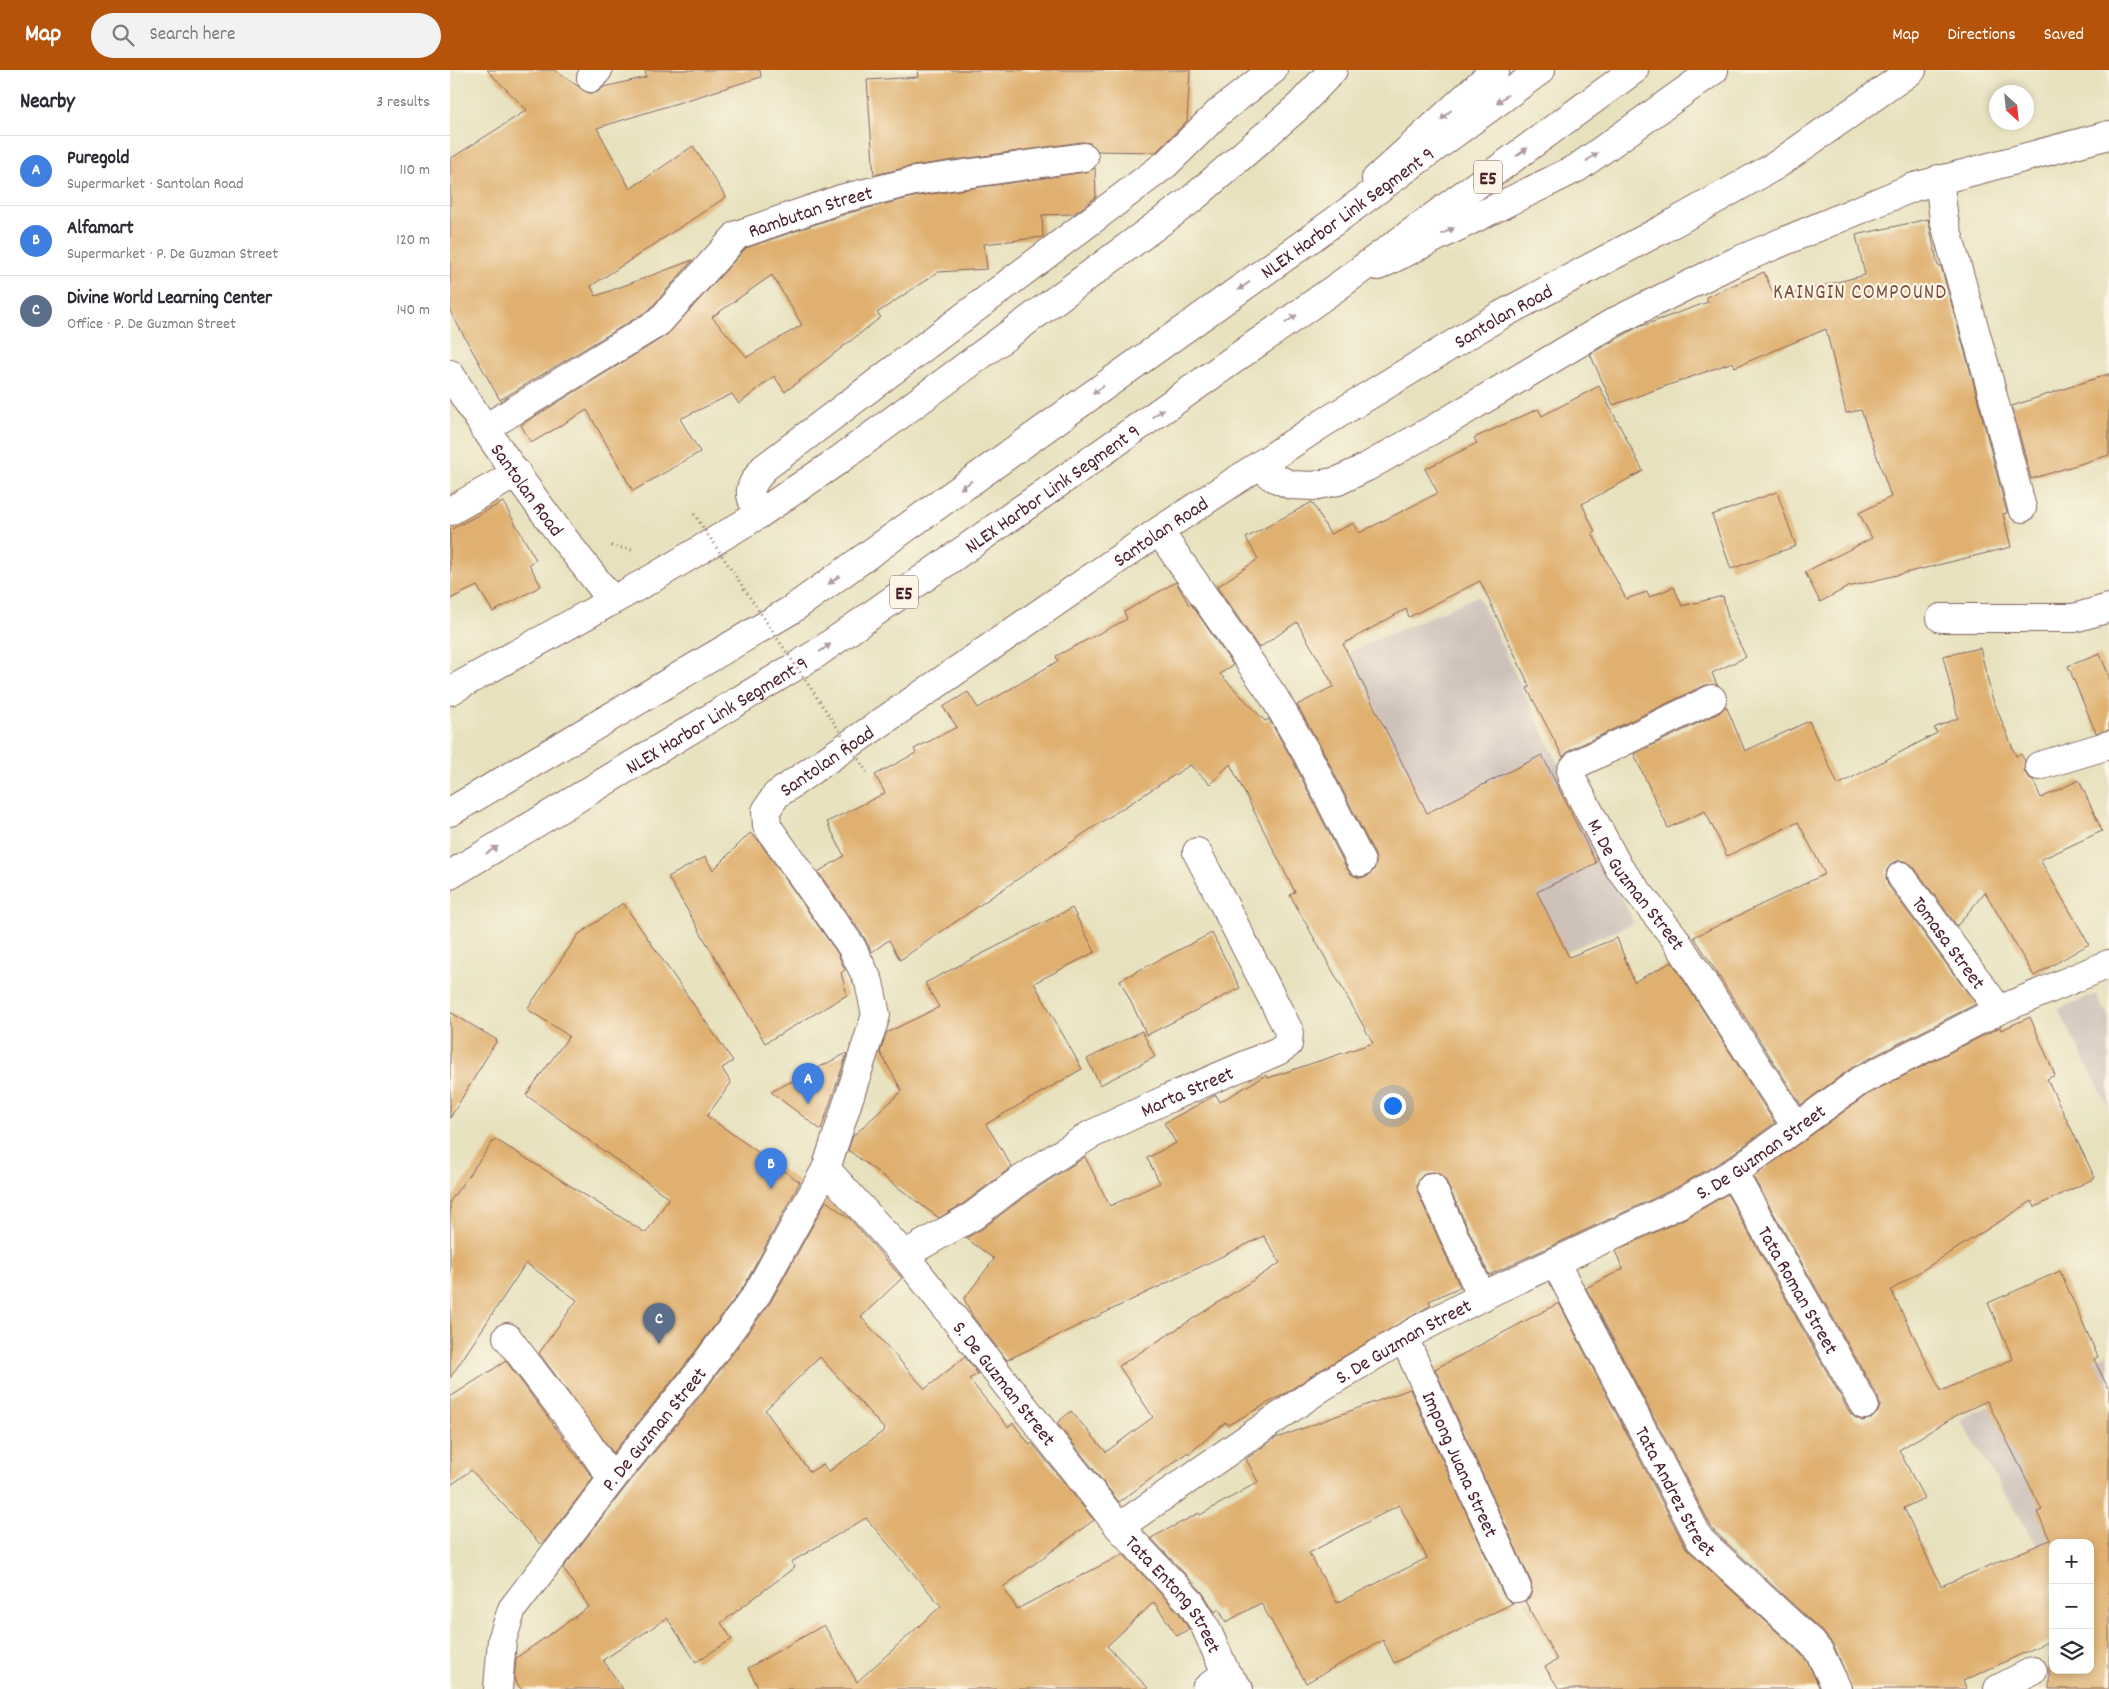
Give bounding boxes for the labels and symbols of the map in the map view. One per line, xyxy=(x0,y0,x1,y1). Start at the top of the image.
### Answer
north arrow xyxy=(1989,85,2034,130)
one-way arrow xyxy=(1495,94,1509,104)
one-way arrow xyxy=(1440,109,1452,121)
street label: NLEX Harbor Link Segment 9 xyxy=(1256,142,1441,287)
one-way arrow xyxy=(1515,147,1529,157)
one-way arrow xyxy=(1585,152,1599,162)
road number: E5 xyxy=(1474,160,1502,194)
street label: Rambutan Street xyxy=(745,181,876,247)
one-way arrow xyxy=(1441,227,1455,235)
street label: Santolan Road xyxy=(1450,279,1558,357)
district label: KAINGIN COMPOUND xyxy=(1773,279,1947,309)
one-way arrow xyxy=(1238,281,1251,291)
one-way arrow xyxy=(1284,314,1298,324)
one-way arrow xyxy=(1091,385,1105,395)
one-way arrow xyxy=(1151,408,1165,418)
street label: NLEX Harbor Link Segment 9 xyxy=(960,419,1147,562)
street label: Santolan Road xyxy=(482,438,569,544)
one-way arrow xyxy=(959,480,973,490)
street label: Santolan Road xyxy=(1109,491,1215,575)
one-way arrow xyxy=(828,574,841,585)
road number: E5 xyxy=(890,576,918,608)
one-way arrow xyxy=(818,643,832,653)
street label: NLEX Harbor Link Segment 9 xyxy=(621,651,814,783)
street label: Santolan Road xyxy=(775,720,881,805)
street label: M. De Guzman Street xyxy=(1579,815,1690,957)
one-way arrow xyxy=(485,845,498,854)
street label: Tomasa Street xyxy=(1903,892,1991,996)
street label: Marta Street xyxy=(1137,1061,1239,1126)
pin: A xyxy=(792,1063,824,1104)
your location xyxy=(1380,1093,1406,1119)
street label: S. De Guzman Street xyxy=(1691,1099,1833,1209)
pin: B xyxy=(755,1148,787,1189)
street label: Tata Roman Street xyxy=(1749,1222,1844,1360)
street label: S. De Guzman Street xyxy=(1331,1293,1477,1393)
pin: C xyxy=(643,1303,675,1344)
street label: S. De Guzman Street xyxy=(944,1316,1061,1453)
street label: P. De Guzman Street xyxy=(597,1363,715,1498)
street label: Impong Juana Street xyxy=(1413,1387,1503,1543)
street label: Tata Andrez Street xyxy=(1626,1422,1721,1565)
street label: Tata Entong Street xyxy=(1117,1530,1226,1658)

